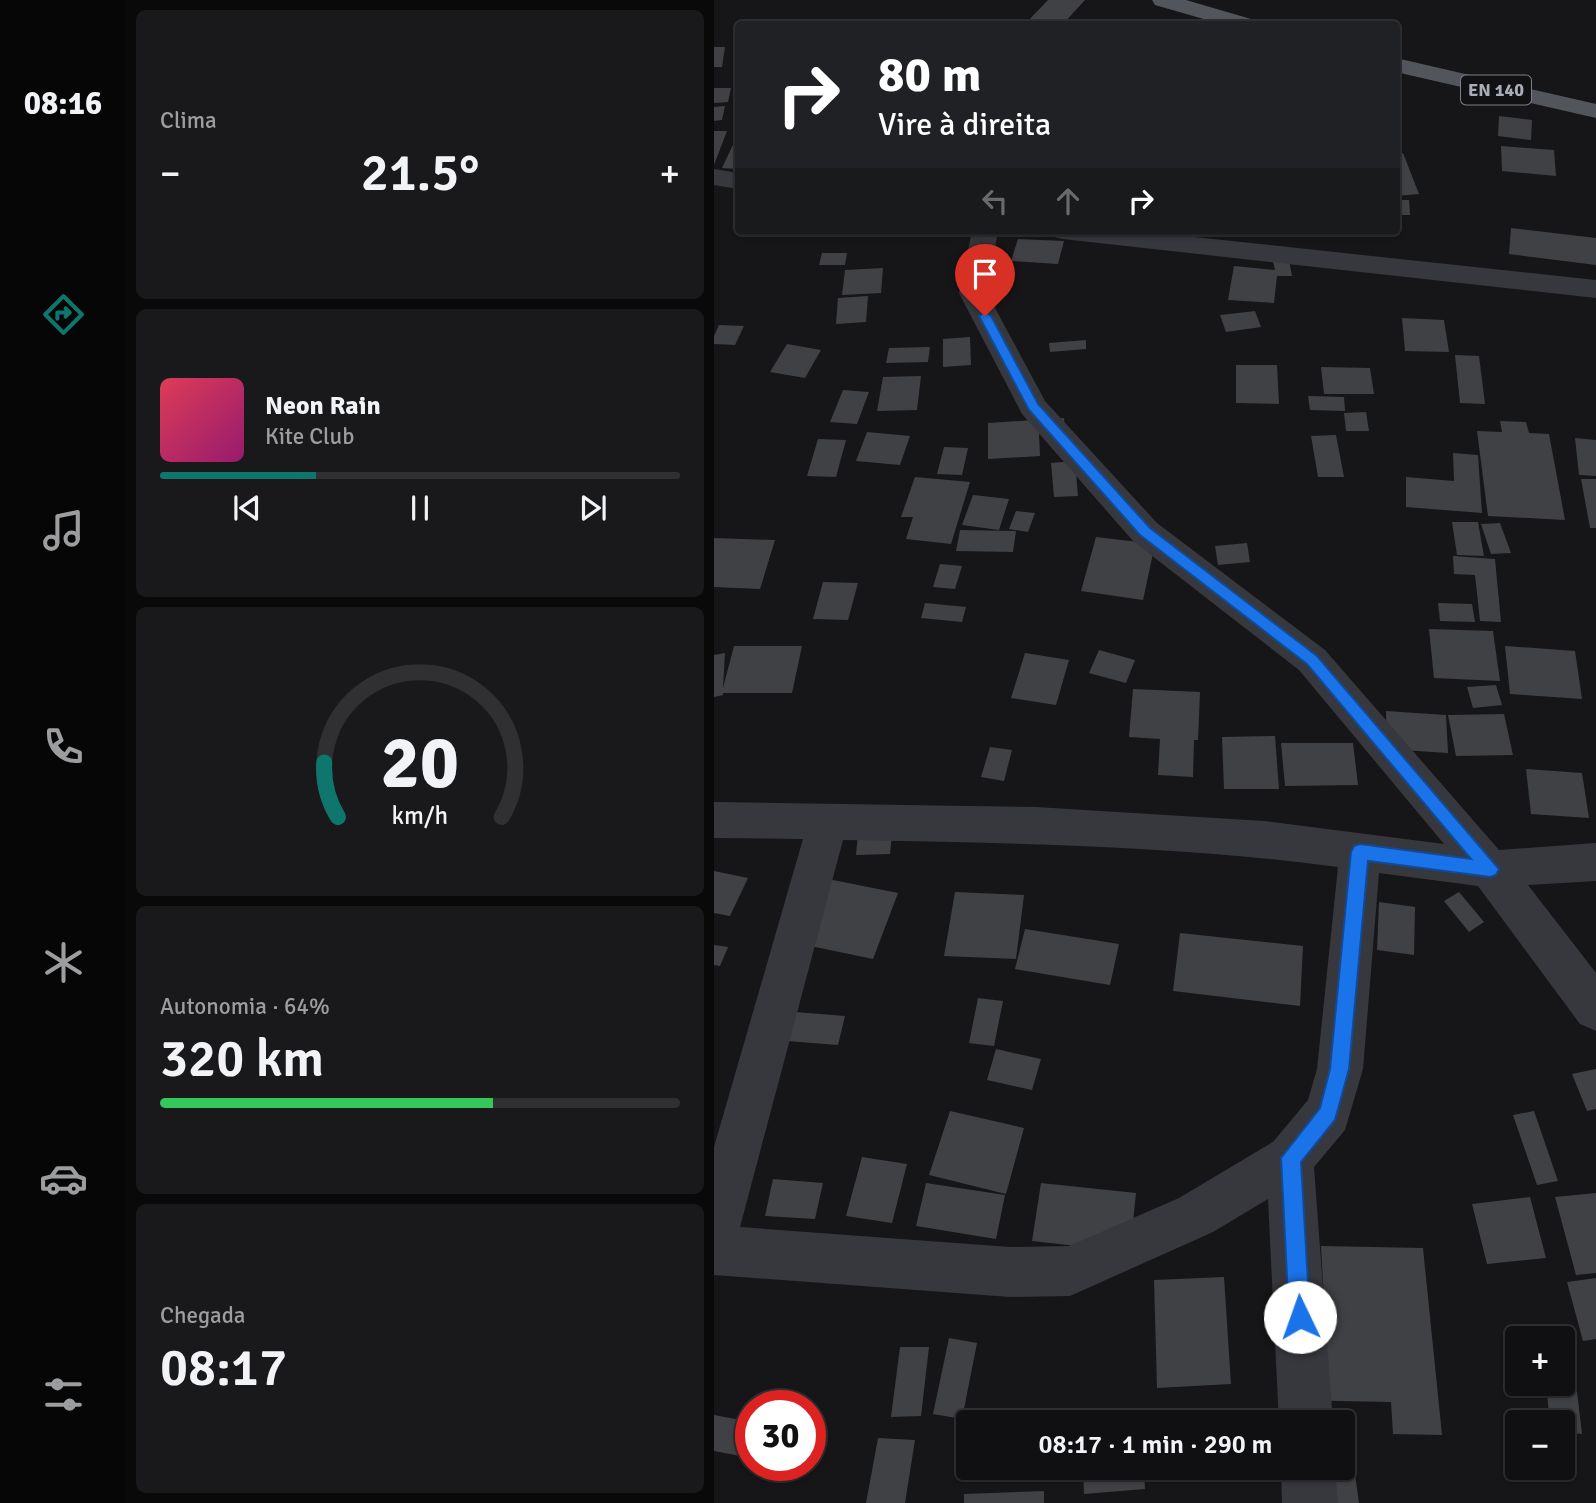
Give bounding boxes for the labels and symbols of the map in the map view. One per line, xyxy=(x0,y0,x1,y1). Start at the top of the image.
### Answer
road number: EN 140 xyxy=(1461,76,1531,104)
pin xyxy=(955,244,1015,316)
position arrow xyxy=(1263,1280,1337,1354)
speed limit sign: 30 xyxy=(735,1390,826,1481)

